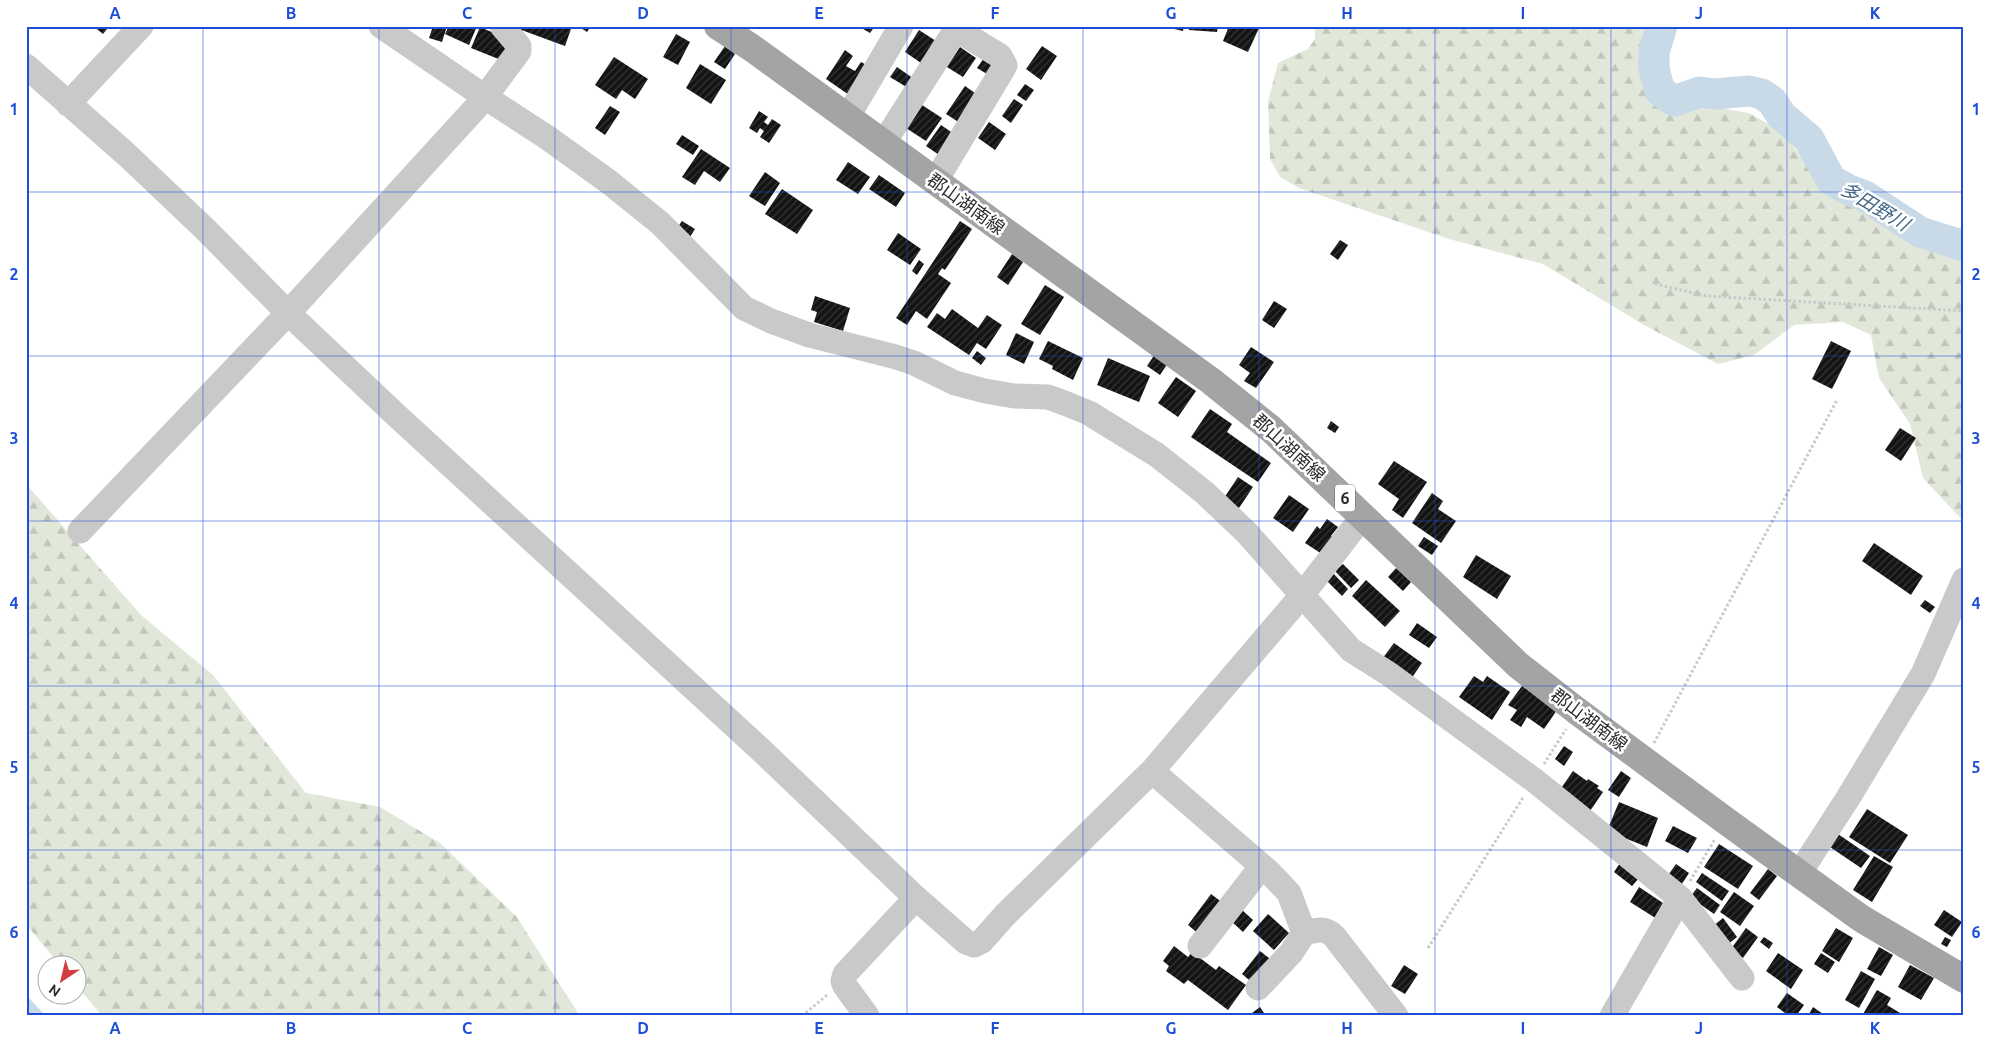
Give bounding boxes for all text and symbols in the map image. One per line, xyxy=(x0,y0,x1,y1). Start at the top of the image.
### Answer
text: A xyxy=(109,4,121,22)
text: B xyxy=(286,4,296,22)
text: C xyxy=(462,4,472,22)
text: D xyxy=(637,4,649,22)
text: E xyxy=(814,4,824,22)
text: F xyxy=(991,4,1000,22)
text: G xyxy=(1165,4,1177,22)
text: H xyxy=(1341,4,1353,22)
text: I xyxy=(1521,4,1525,22)
text: J xyxy=(1695,4,1703,22)
text: K xyxy=(1870,4,1881,22)
text: 1 xyxy=(9,100,19,118)
text: 1 xyxy=(1971,100,1981,118)
street label: 郡山湖南線 xyxy=(924,169,1009,238)
water label: 多田野川 xyxy=(1837,177,1915,236)
text: 2 xyxy=(9,265,19,283)
text: 2 xyxy=(1971,265,1981,283)
street label: 郡山湖南線 xyxy=(1250,410,1330,485)
text: 3 xyxy=(9,429,19,447)
text: 3 xyxy=(1971,429,1981,447)
road number: 6 xyxy=(1335,484,1355,512)
text: 4 xyxy=(9,594,19,612)
text: 4 xyxy=(1971,594,1981,612)
street label: 郡山湖南線 xyxy=(1548,684,1632,754)
text: 5 xyxy=(9,758,19,776)
text: 5 xyxy=(1971,758,1981,776)
text: 6 xyxy=(9,923,19,941)
text: 6 xyxy=(1971,923,1981,941)
north arrow xyxy=(38,954,88,1004)
text: N xyxy=(46,981,63,1000)
text: A xyxy=(109,1019,121,1037)
text: B xyxy=(286,1019,296,1037)
text: C xyxy=(462,1019,472,1037)
text: D xyxy=(637,1019,649,1037)
text: E xyxy=(814,1019,824,1037)
text: F xyxy=(991,1019,1000,1037)
text: G xyxy=(1165,1019,1177,1037)
text: H xyxy=(1341,1019,1353,1037)
text: I xyxy=(1521,1019,1525,1037)
text: J xyxy=(1695,1019,1703,1037)
text: K xyxy=(1870,1019,1881,1037)

